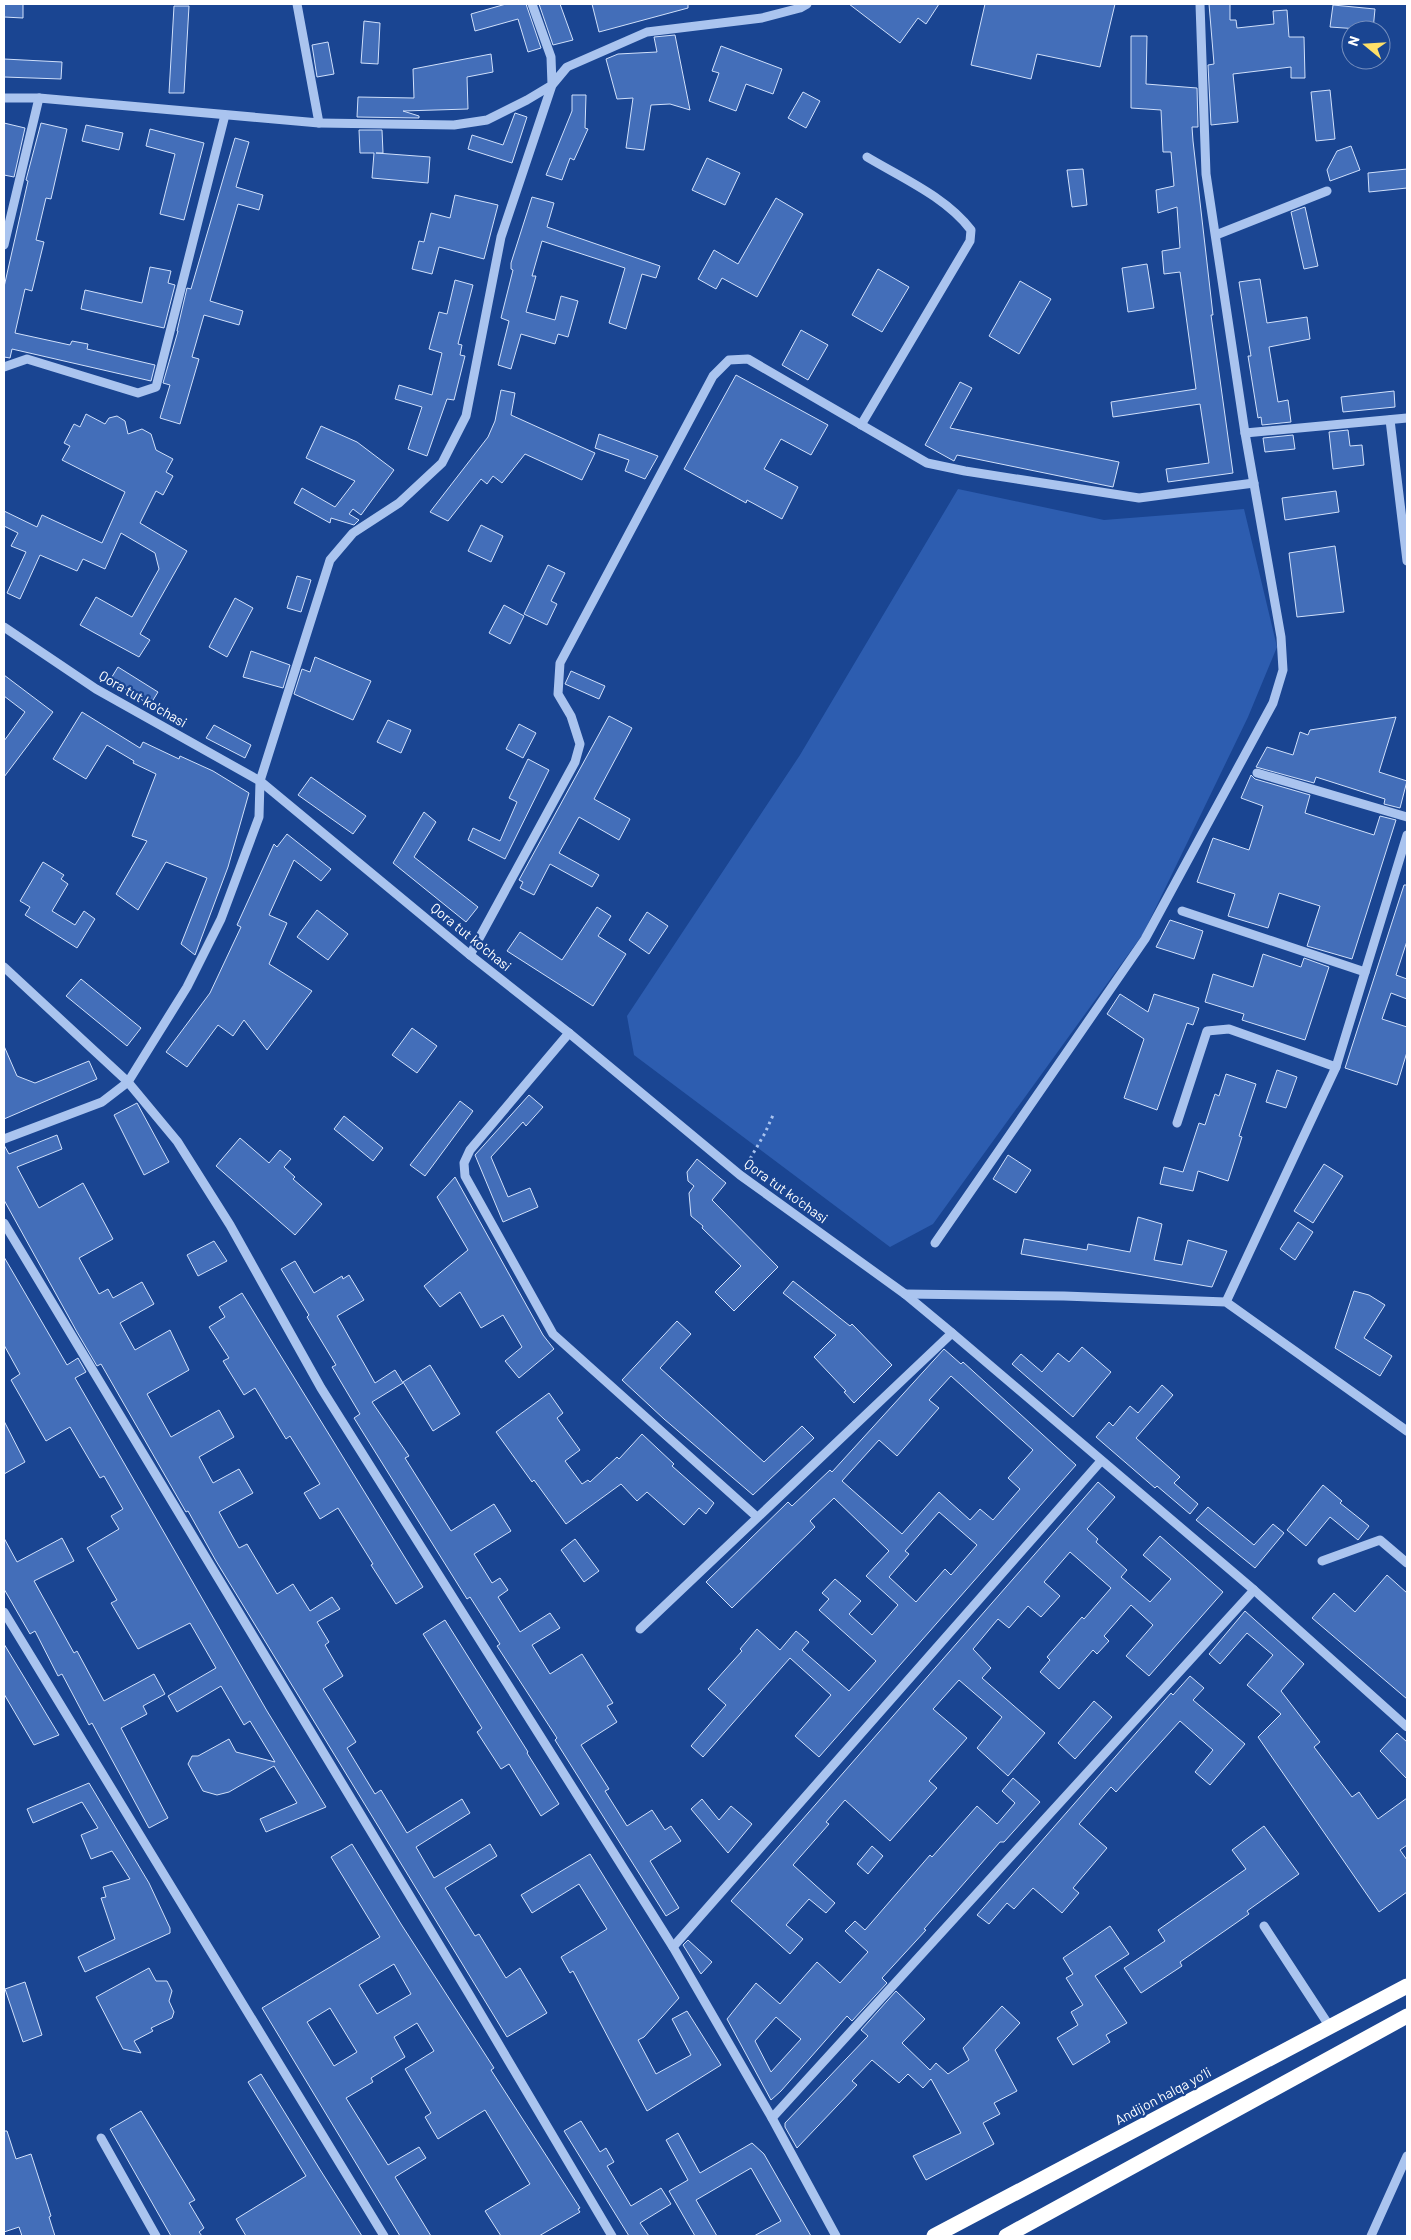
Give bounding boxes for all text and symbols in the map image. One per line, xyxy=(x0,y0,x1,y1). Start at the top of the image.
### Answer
north arrow xyxy=(1341,20,1391,70)
text: N xyxy=(1344,34,1363,48)
street label: Qora tut ko'chasi xyxy=(96,666,190,731)
street label: Qora tut ko'chasi xyxy=(428,899,515,974)
street label: Qora tut ko'chasi xyxy=(741,1155,831,1227)
street label: Andijon halqa yo‘li xyxy=(1112,2063,1214,2128)

